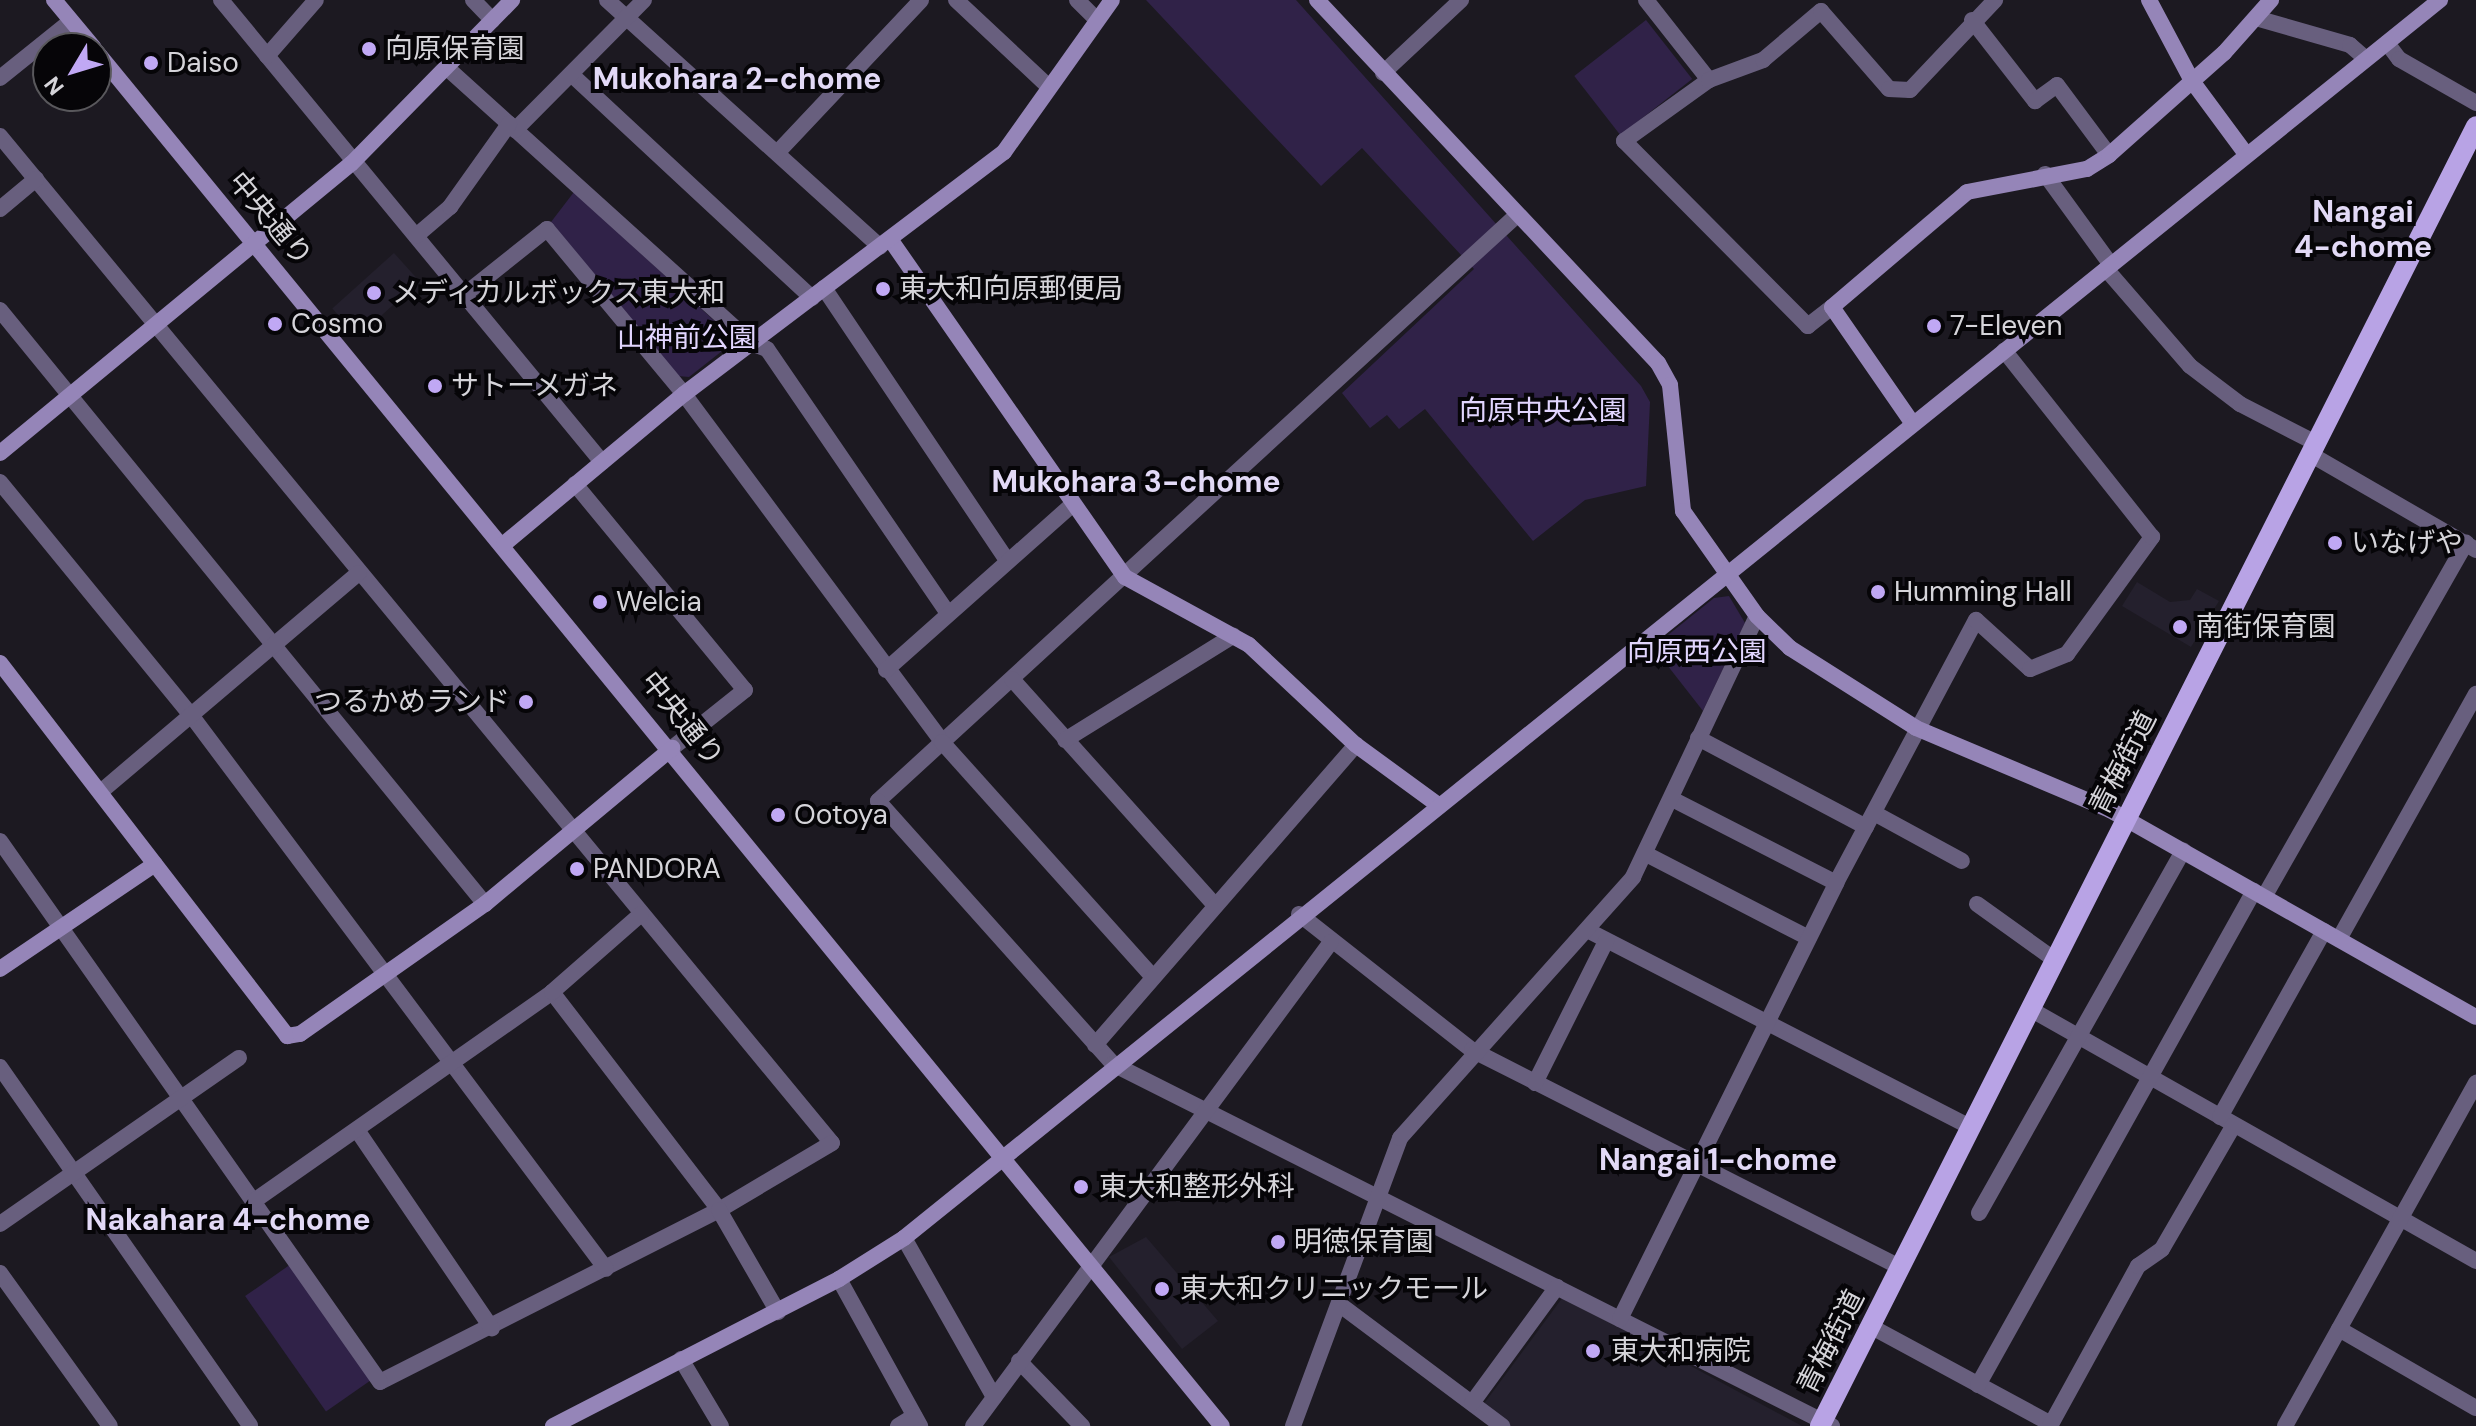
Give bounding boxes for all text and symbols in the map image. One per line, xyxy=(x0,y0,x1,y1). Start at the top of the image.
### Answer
north arrow xyxy=(32,32,112,112)
place label: 向原保育園 xyxy=(385,32,525,66)
marker: 向原保育園 xyxy=(360,40,378,58)
place label: Daiso xyxy=(167,46,239,80)
marker: Daiso xyxy=(142,54,160,72)
district label: Mukohara 2-chome xyxy=(593,61,881,97)
text: N xyxy=(38,71,71,101)
street label: 中央通り xyxy=(221,165,319,273)
district label: Nangai 4-chome xyxy=(2294,194,2432,264)
place label: 東大和向原郵便局 xyxy=(899,272,1123,306)
place label: メディカルボックス東大和 xyxy=(392,276,728,310)
marker: 東大和向原郵便局 xyxy=(874,280,892,298)
marker: メディカルボックス東大和 xyxy=(363,282,385,304)
place label: Cosmo xyxy=(291,307,383,341)
place label: 7-Eleven xyxy=(1950,309,2063,343)
marker: Cosmo xyxy=(266,315,284,333)
marker: 7-Eleven xyxy=(1925,317,1943,335)
park label: 山神前公園 xyxy=(617,321,757,355)
place label: サトーメガネ xyxy=(451,369,619,403)
marker: サトーメガネ xyxy=(426,377,444,395)
park label: 向原中央公園 xyxy=(1459,394,1627,428)
district label: Mukohara 3-chome xyxy=(991,464,1281,500)
place label: いなげや xyxy=(2351,526,2463,560)
marker: いなげや xyxy=(2326,534,2344,552)
place label: Humming Hall xyxy=(1894,575,2072,609)
marker: Humming Hall xyxy=(1869,583,1887,601)
place label: Welcia xyxy=(616,585,702,619)
marker: Welcia xyxy=(591,593,609,611)
place label: 南街保育園 xyxy=(2196,610,2336,644)
marker: 南街保育園 xyxy=(2171,618,2189,636)
park label: 向原西公園 xyxy=(1627,635,1767,669)
street label: 中央通り xyxy=(634,665,730,773)
place label: つるかめランド xyxy=(314,685,510,719)
marker: つるかめランド xyxy=(517,693,535,711)
street label: 青梅街道 xyxy=(2083,705,2163,821)
place label: Ootoya xyxy=(794,798,888,832)
marker: Ootoya xyxy=(769,806,787,824)
place label: PANDORA xyxy=(593,852,721,886)
marker: PANDORA xyxy=(568,860,586,878)
district label: Nangai 1-chome xyxy=(1599,1142,1837,1178)
place label: 東大和整形外科 xyxy=(1099,1170,1295,1204)
marker: 東大和整形外科 xyxy=(1070,1176,1092,1198)
district label: Nakahara 4-chome xyxy=(86,1202,370,1238)
place label: 明徳保育園 xyxy=(1294,1225,1434,1259)
marker: 明徳保育園 xyxy=(1269,1233,1287,1251)
place label: 東大和クリニックモール xyxy=(1180,1272,1488,1306)
marker: 東大和クリニックモール xyxy=(1151,1278,1173,1300)
street label: 青梅街道 xyxy=(1791,1284,1871,1400)
place label: 東大和病院 xyxy=(1611,1334,1751,1368)
marker: 東大和病院 xyxy=(1582,1340,1604,1362)

